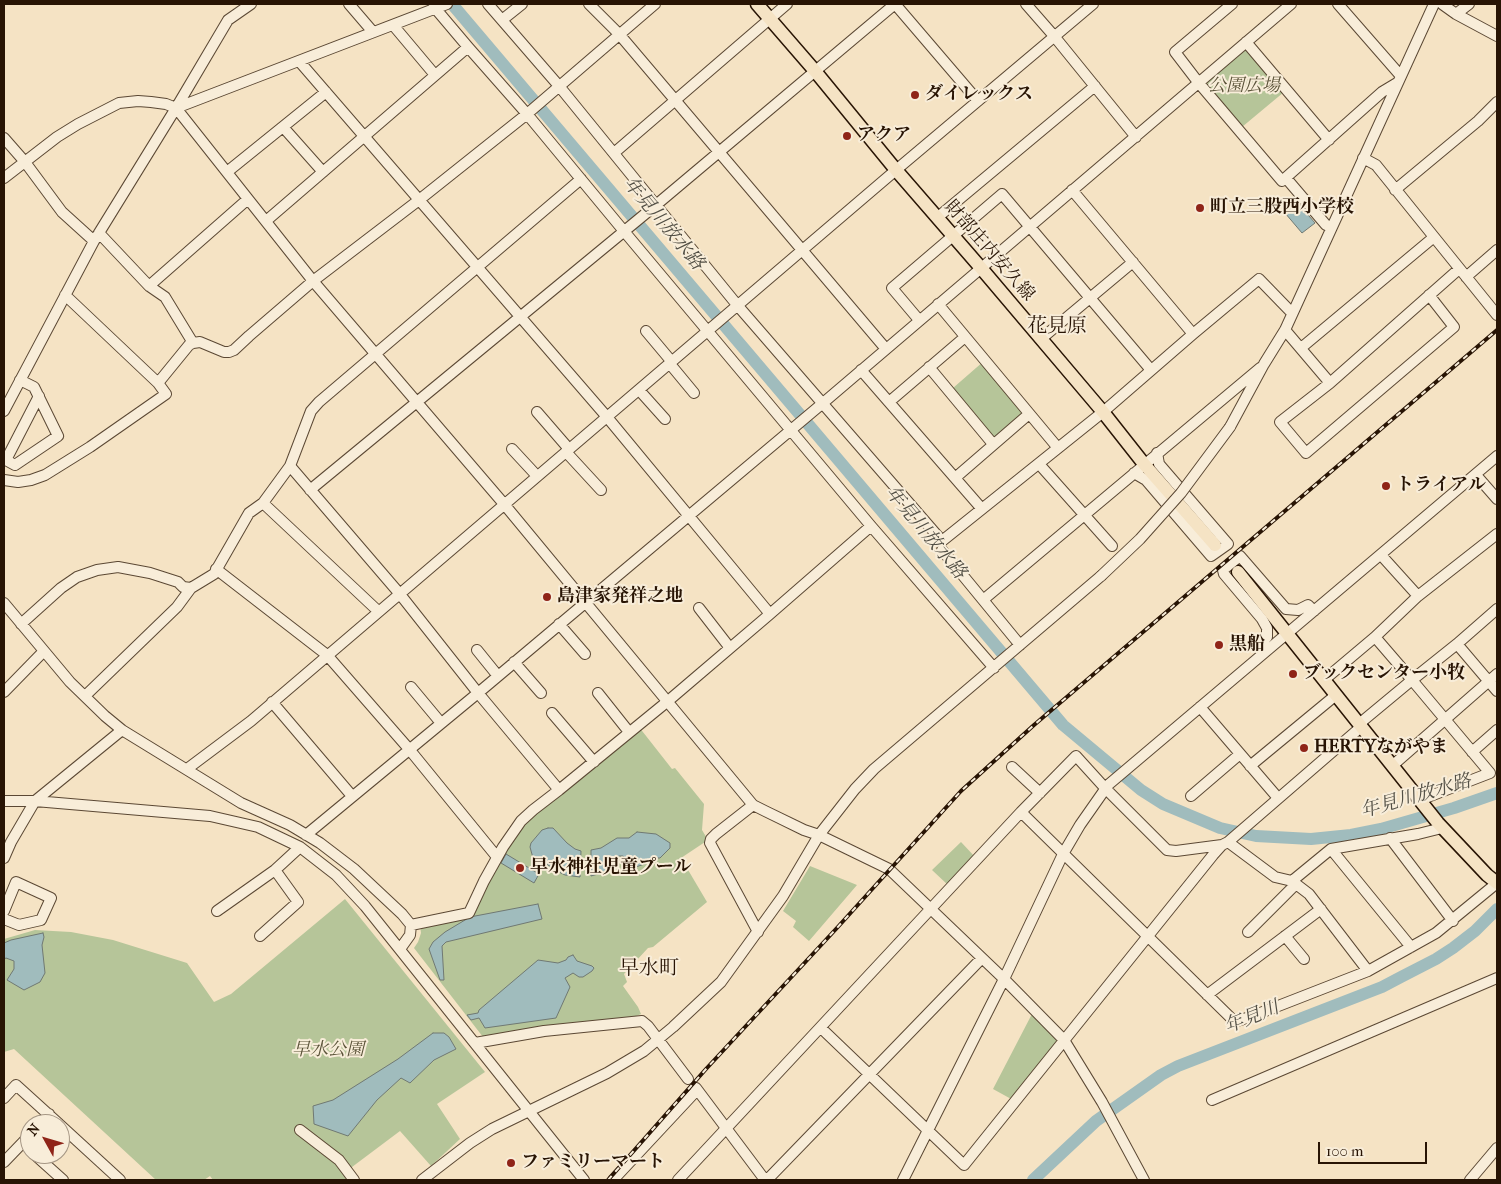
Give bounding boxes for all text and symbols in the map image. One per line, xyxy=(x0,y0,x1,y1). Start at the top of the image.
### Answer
park label: 公園広場 xyxy=(1208,76,1280,98)
place label: ダイレックス xyxy=(925,84,1033,106)
marker: ダイレックス xyxy=(909,89,921,101)
place label: アクア xyxy=(857,125,911,147)
marker: アクア xyxy=(841,130,853,142)
water label: 年見川放水路 xyxy=(618,173,708,275)
street label: 財部庄内安久線 xyxy=(940,196,1038,306)
place label: 町立三股西小学校 xyxy=(1210,197,1354,219)
marker: 町立三股西小学校 xyxy=(1194,202,1206,214)
district label: 花見原 xyxy=(1027,315,1087,339)
place label: トライアル xyxy=(1396,475,1486,497)
marker: トライアル xyxy=(1380,480,1392,492)
water label: 年見川放水路 xyxy=(880,482,970,584)
place label: 島津家発祥之地 xyxy=(557,586,683,608)
marker: 島津家発祥之地 xyxy=(541,591,553,603)
place label: 黒船 xyxy=(1229,634,1265,656)
marker: 黒船 xyxy=(1213,639,1225,651)
place label: ブックセンター小牧 xyxy=(1303,663,1465,685)
marker: ブックセンター小牧 xyxy=(1287,668,1299,680)
place label: HERTYながやま xyxy=(1314,737,1448,759)
marker: HERTYながやま xyxy=(1298,742,1310,754)
water label: 年見川放水路 xyxy=(1358,770,1474,824)
place label: 早水神社児童プール xyxy=(530,857,691,879)
marker: 早水神社児童プール xyxy=(514,862,526,874)
district label: 早水町 xyxy=(619,957,679,981)
water label: 年見川 xyxy=(1221,997,1283,1039)
park label: 早水公園 xyxy=(292,1040,364,1062)
north arrow xyxy=(20,1114,70,1164)
text: N xyxy=(24,1120,44,1139)
scale bar xyxy=(1321,1132,1430,1164)
text: 100 m xyxy=(1326,1142,1364,1160)
place label: ファミリーマート xyxy=(521,1152,665,1174)
marker: ファミリーマート xyxy=(505,1157,517,1169)

